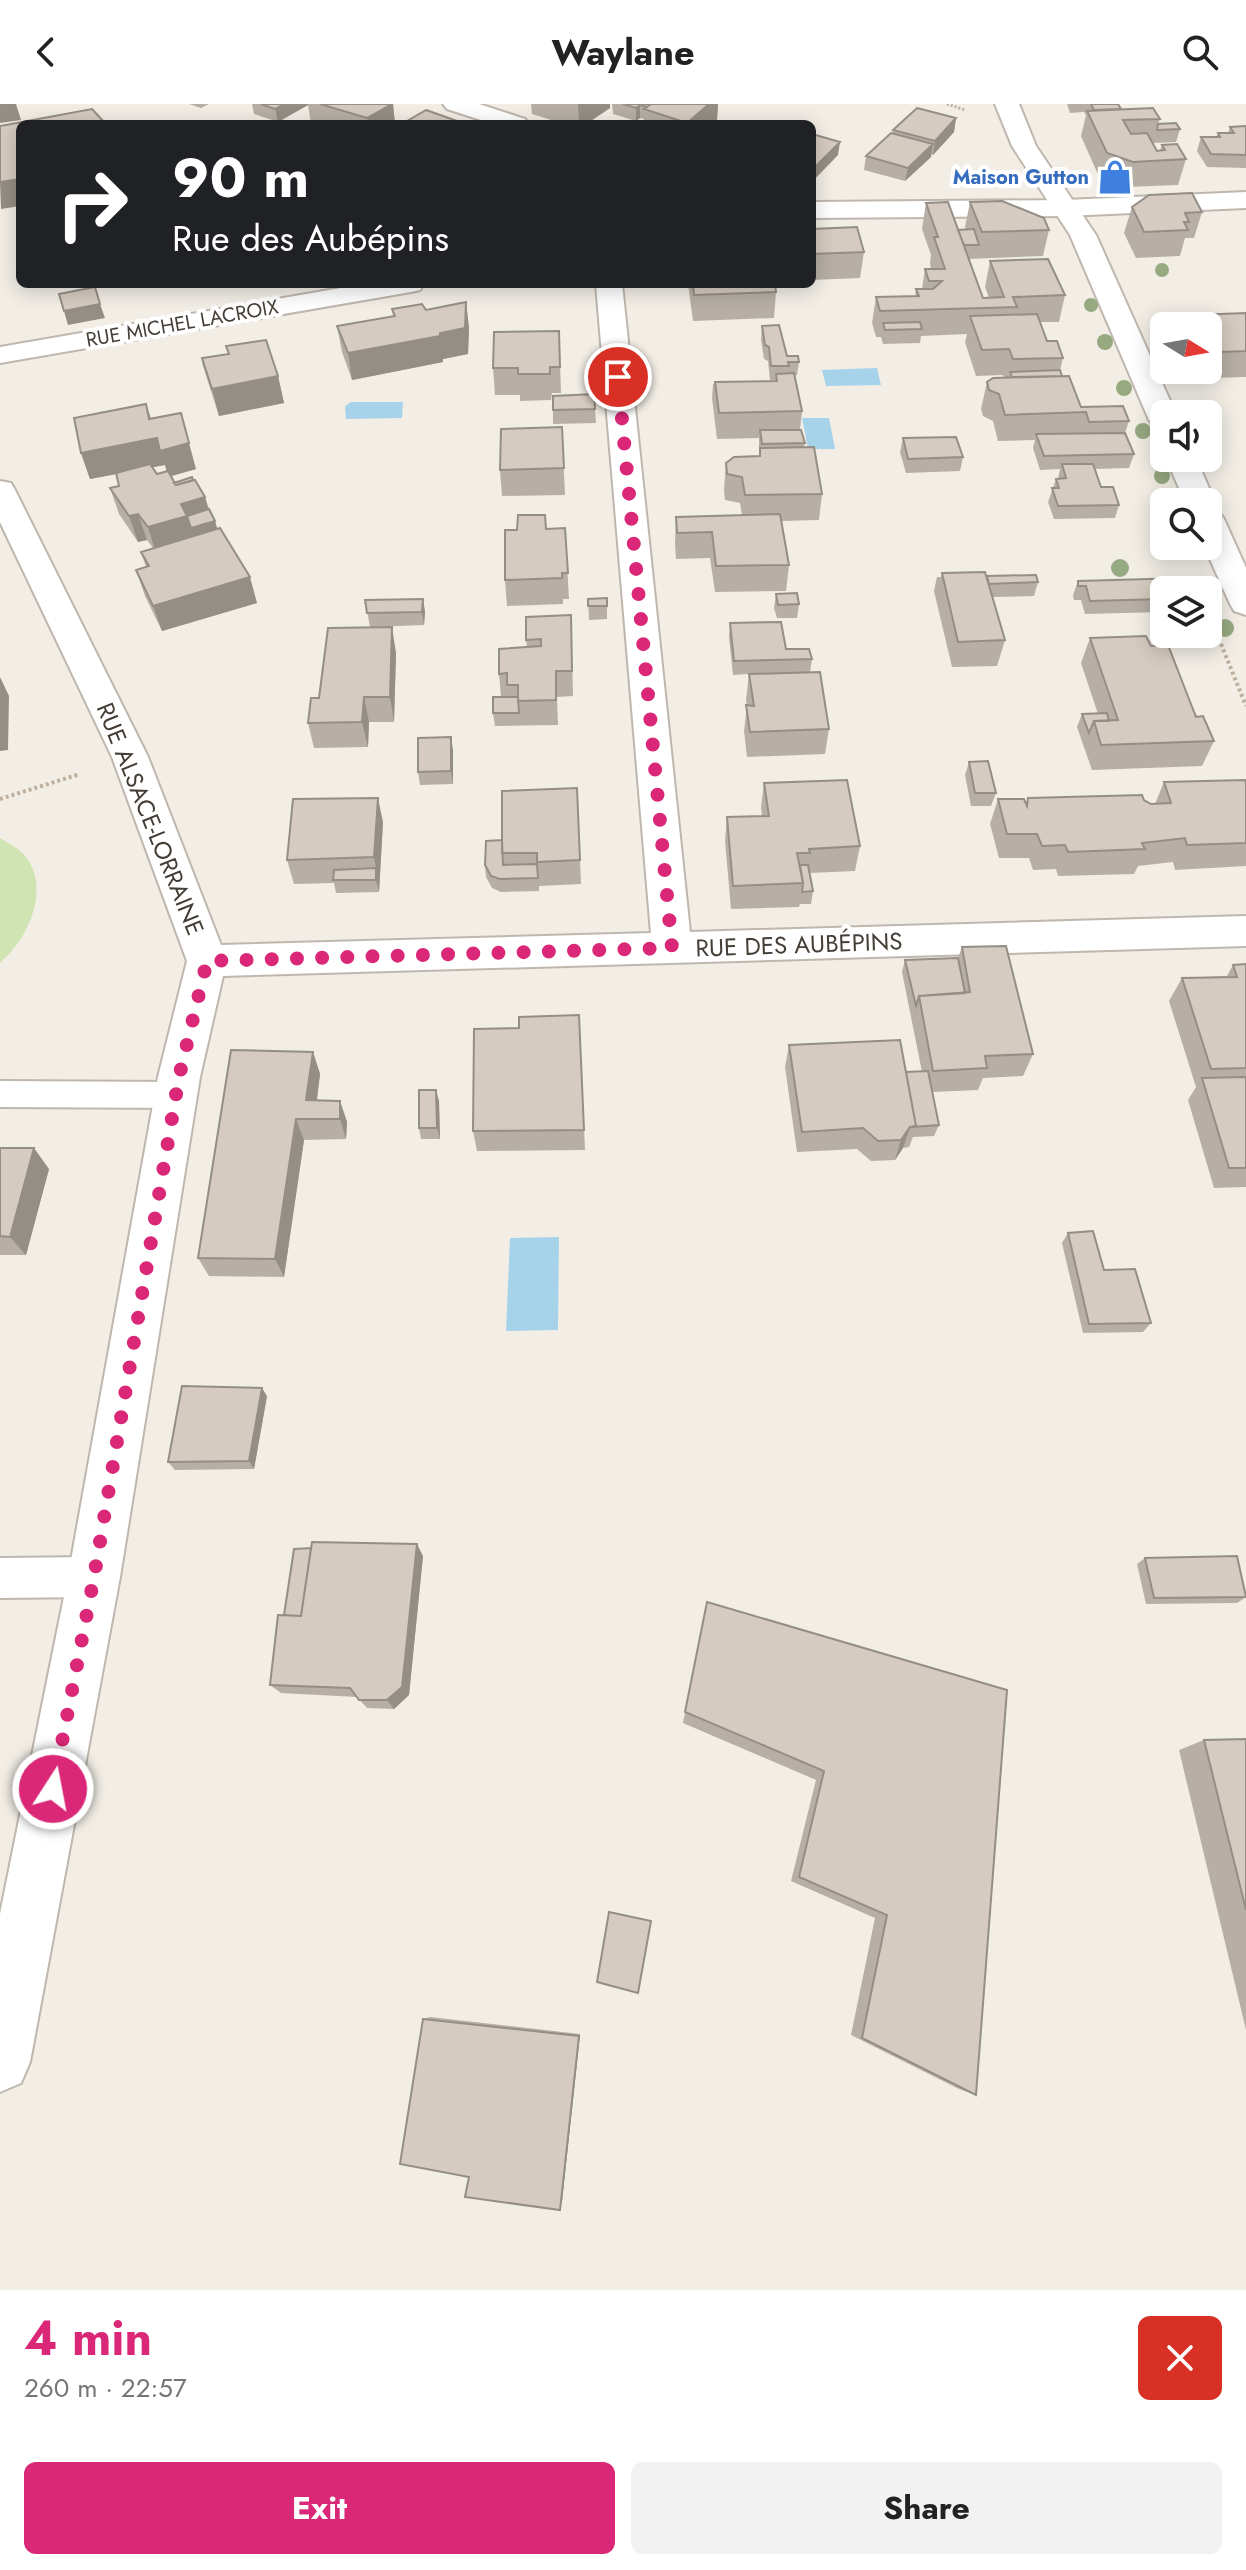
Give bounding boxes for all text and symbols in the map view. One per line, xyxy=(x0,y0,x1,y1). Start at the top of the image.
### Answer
text: Waylane xyxy=(551,26,695,78)
icon: back xyxy=(24,30,68,74)
icon: search xyxy=(1178,30,1222,74)
text: 90 m xyxy=(172,137,309,218)
icon: right xyxy=(40,152,144,256)
shop icon: Maison Gutton xyxy=(1096,158,1134,196)
place label: Maison Gutton xyxy=(953,163,1089,192)
text: Rue des Aubépins xyxy=(172,212,449,264)
street label: RUE MICHEL LACROIX xyxy=(84,292,280,355)
north arrow xyxy=(1150,312,1222,384)
map controls xyxy=(1150,312,1222,648)
pin xyxy=(584,343,652,411)
icon: arrive xyxy=(596,355,640,399)
button: sound xyxy=(1150,400,1222,472)
button: search xyxy=(1150,488,1222,560)
button: layers xyxy=(1150,576,1222,648)
street label: RUE ALSACE-LORRAINE xyxy=(88,697,213,940)
street label: RUE DES AUBÉPINS xyxy=(695,923,903,966)
position arrow xyxy=(11,1747,95,1831)
text: 4 min xyxy=(24,2304,152,2373)
button: close xyxy=(1138,2316,1222,2400)
text: 260 m · 22:57 xyxy=(24,2369,187,2407)
button: Exit xyxy=(24,2462,615,2554)
button: Share xyxy=(631,2462,1222,2554)

